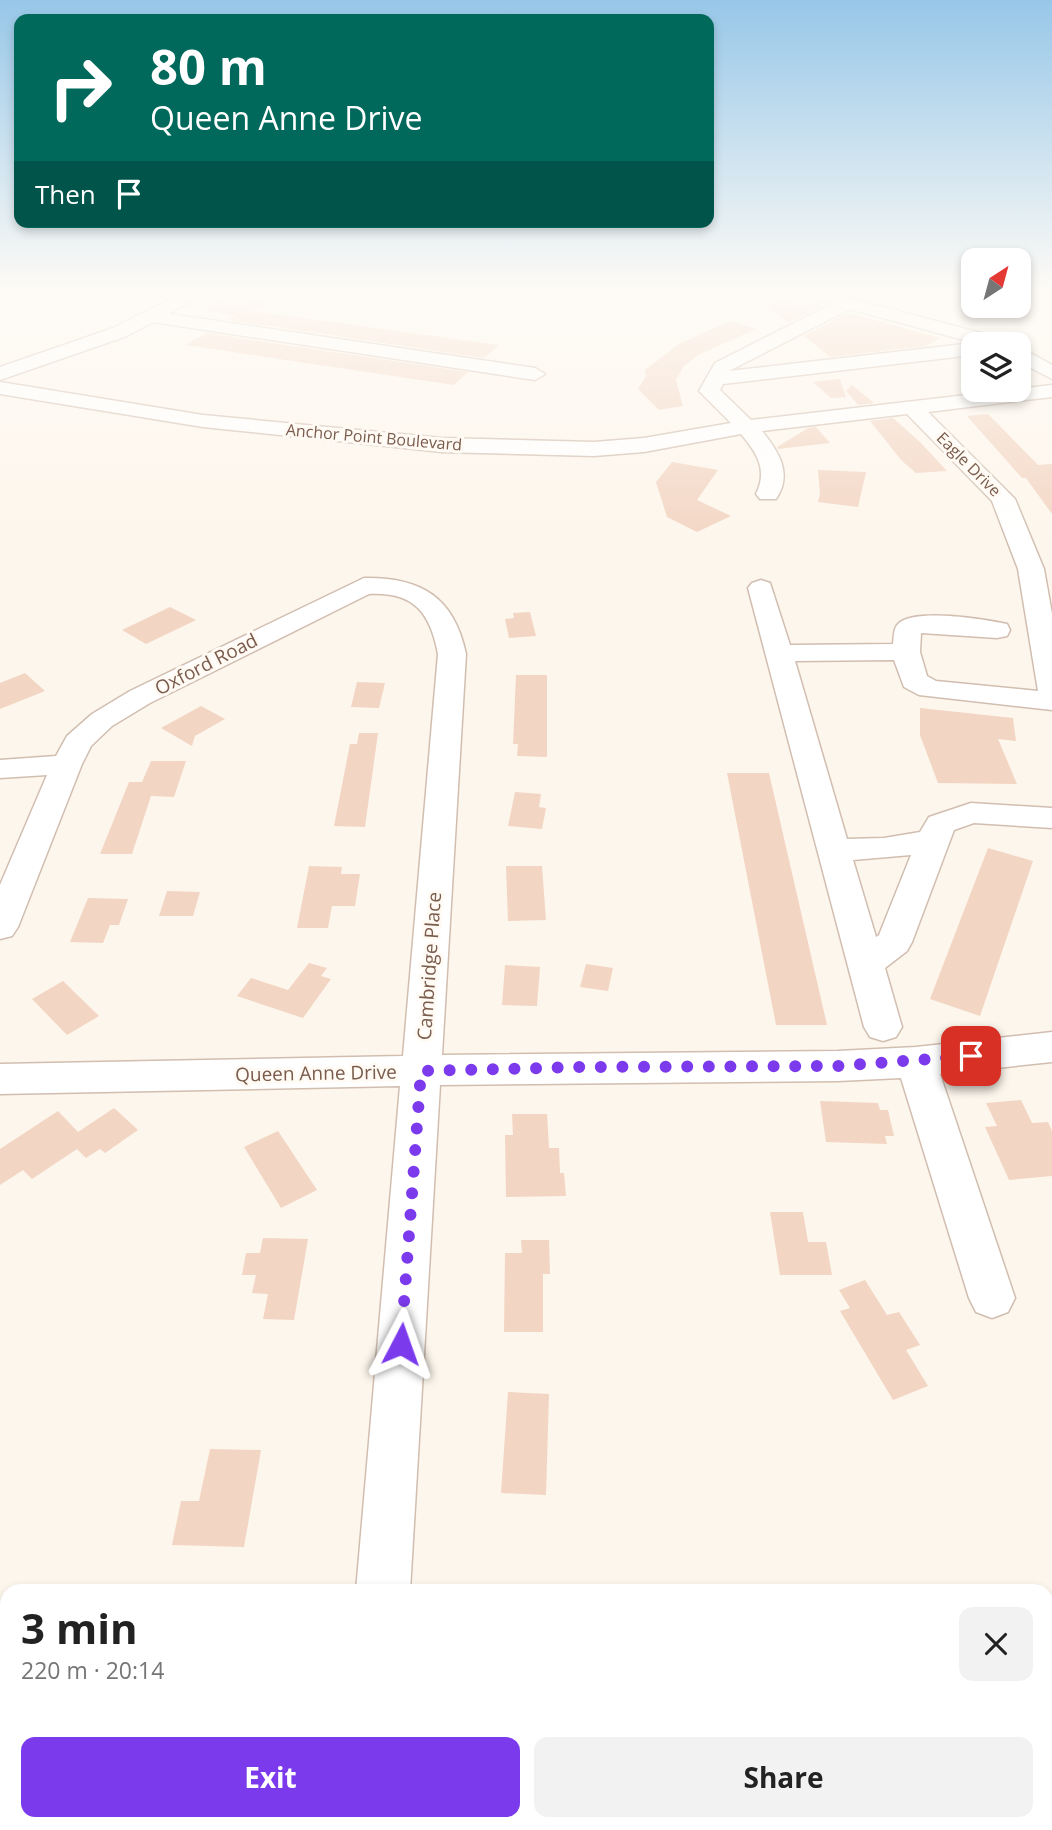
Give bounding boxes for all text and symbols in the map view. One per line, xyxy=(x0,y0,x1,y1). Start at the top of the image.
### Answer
text: 80 m xyxy=(150,33,267,99)
icon: right xyxy=(35,42,126,133)
text: Queen Anne Drive xyxy=(150,96,422,139)
icon: arrive xyxy=(110,175,148,213)
text: Then xyxy=(35,176,96,212)
north arrow xyxy=(961,248,1031,318)
map controls xyxy=(961,248,1031,402)
button: layers xyxy=(961,332,1031,402)
street label: Anchor Point Boulevard xyxy=(285,418,463,456)
street label: Eagle Drive xyxy=(932,427,1006,501)
street label: Oxford Road xyxy=(150,627,262,701)
street label: Cambridge Place xyxy=(411,891,447,1041)
pin xyxy=(941,1026,1001,1086)
icon: arrive xyxy=(952,1037,990,1075)
street label: Queen Anne Drive xyxy=(235,1059,397,1087)
position arrow xyxy=(364,1307,438,1381)
text: 3 min xyxy=(21,1599,138,1656)
button: close xyxy=(959,1607,1033,1681)
text: 220 m · 20:14 xyxy=(21,1654,164,1686)
button: Exit xyxy=(21,1737,520,1817)
button: Share xyxy=(534,1737,1033,1817)

